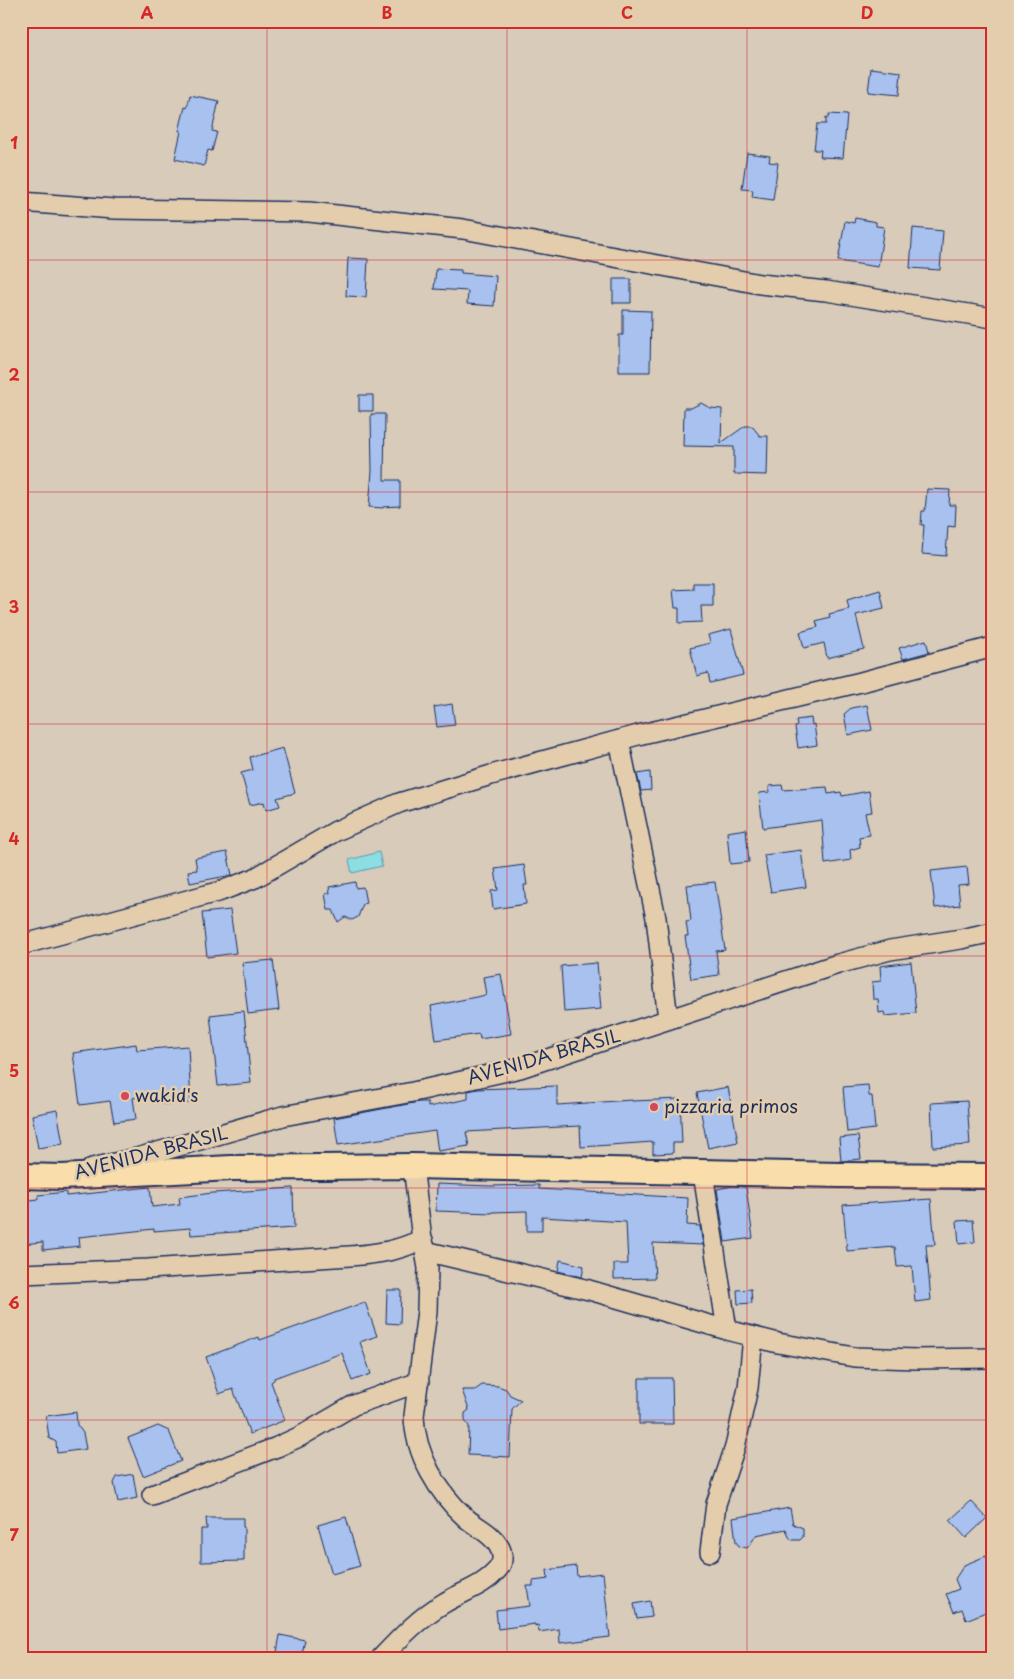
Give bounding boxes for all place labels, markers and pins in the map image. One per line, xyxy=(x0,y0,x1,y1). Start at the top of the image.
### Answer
place label: wakid's xyxy=(135,1081,199,1108)
marker: wakid's xyxy=(119,1090,131,1102)
place label: pizzaria primos xyxy=(664,1092,798,1119)
marker: pizzaria primos xyxy=(648,1101,660,1113)

